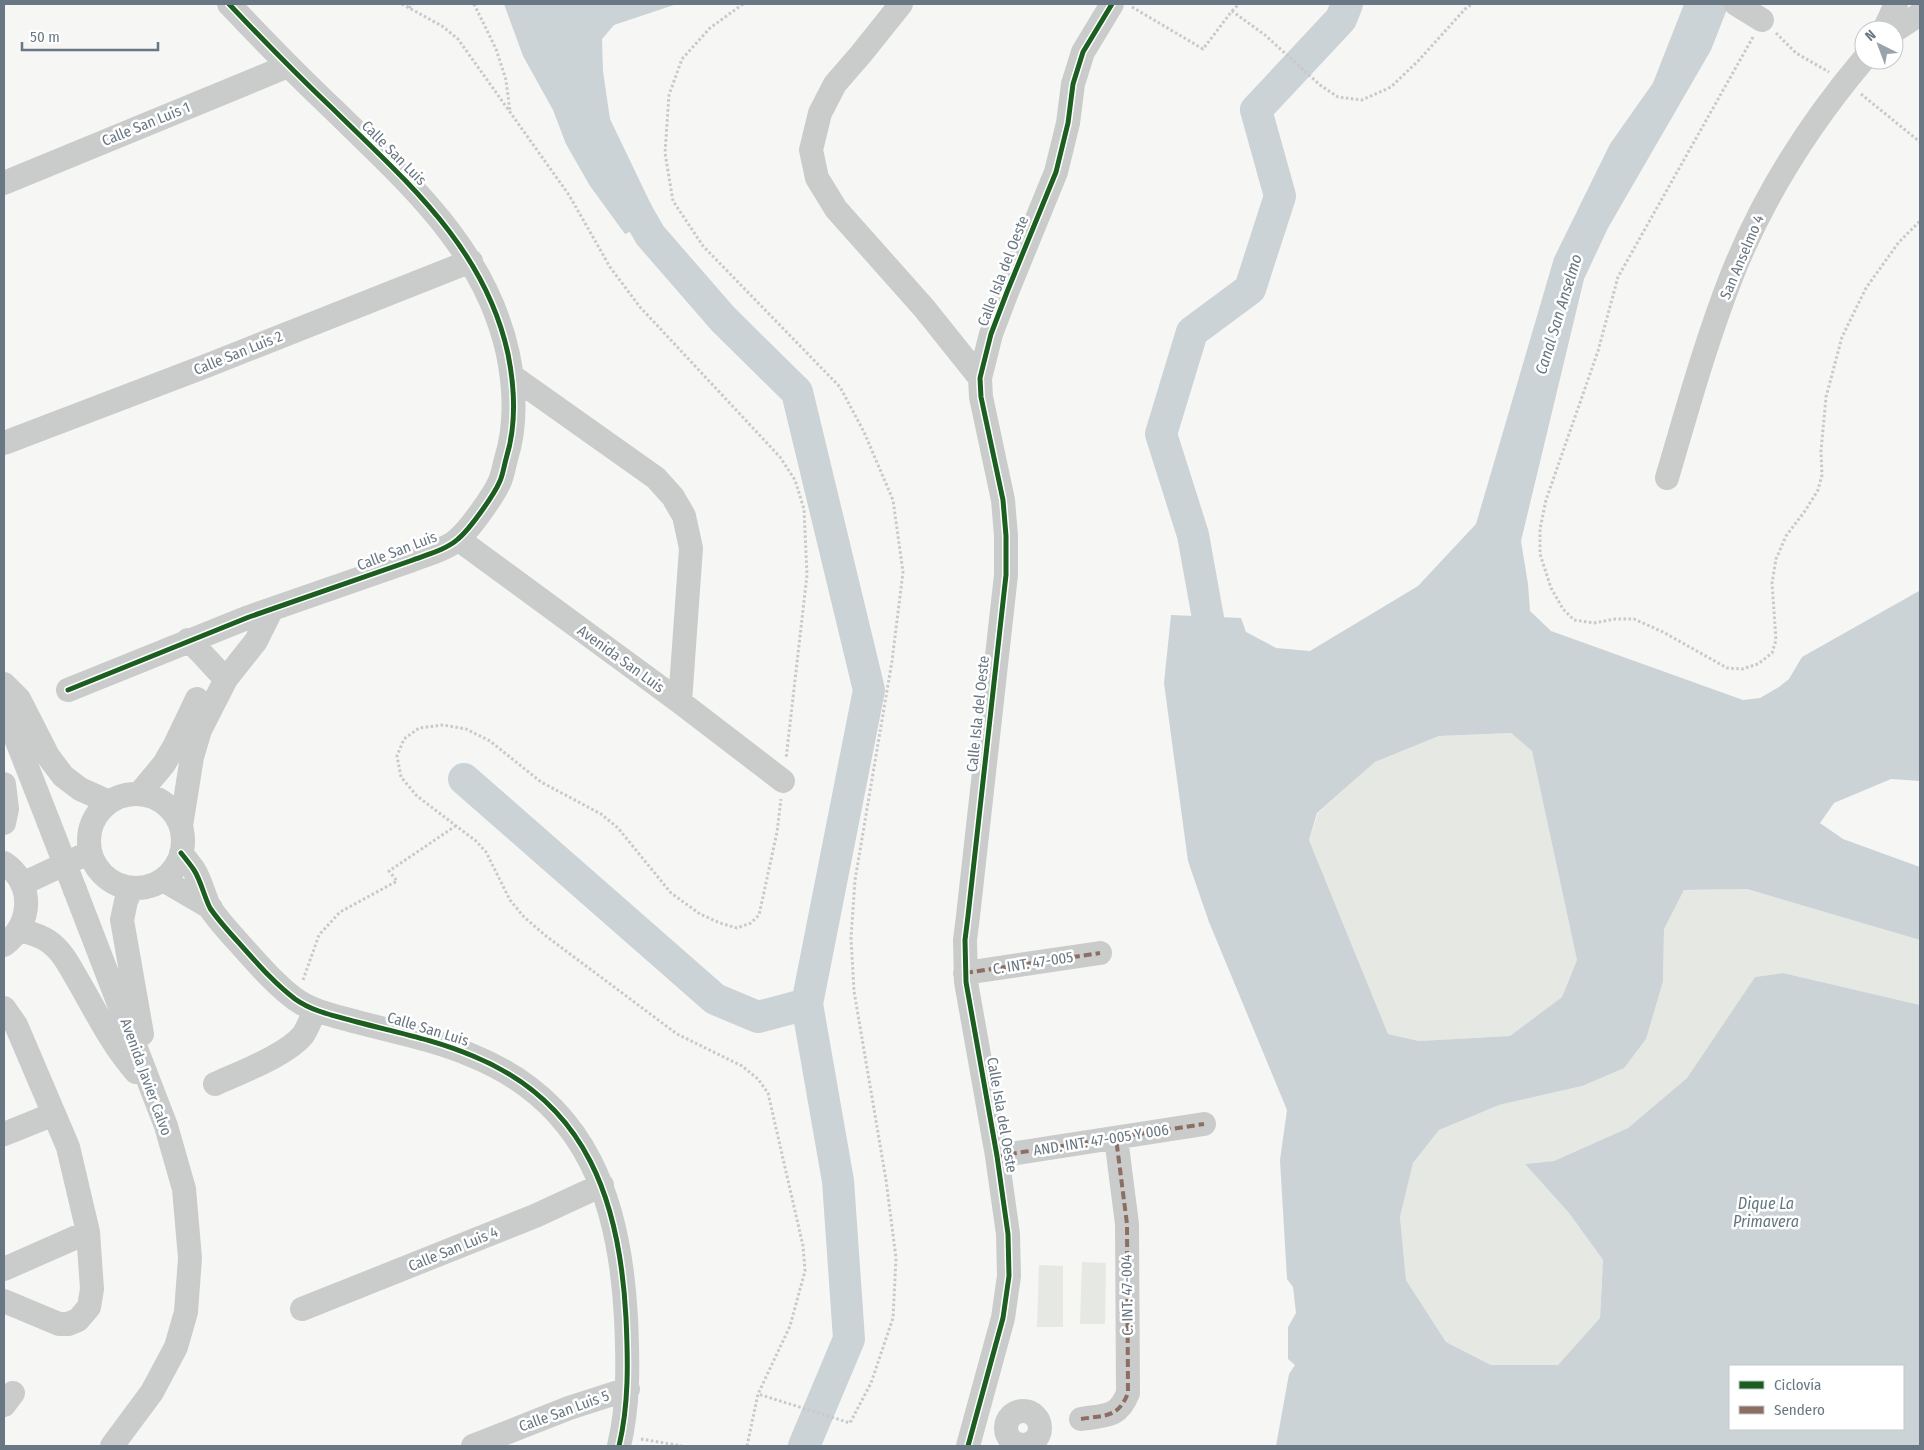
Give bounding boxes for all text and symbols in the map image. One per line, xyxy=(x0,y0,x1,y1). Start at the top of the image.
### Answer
scale bar xyxy=(22,20,159,52)
north arrow xyxy=(1854,20,1904,70)
text: N xyxy=(1862,27,1879,45)
text: 50 m xyxy=(30,28,60,46)
street label: Calle San Luis 1 xyxy=(99,98,193,150)
street label: Calle San Luis xyxy=(358,117,430,189)
street label: San Anselmo 4 xyxy=(1716,212,1768,302)
street label: Calle Isla del Oeste xyxy=(974,213,1032,329)
water label: Canal San Anselmo xyxy=(1531,252,1586,376)
street label: Calle San Luis 2 xyxy=(191,327,285,379)
street label: Calle San Luis xyxy=(355,528,439,574)
street label: Avenida San Luis xyxy=(574,621,668,697)
street label: Calle Isla del Oeste xyxy=(963,655,993,773)
street label: C. INT. 47-005 xyxy=(991,948,1075,978)
street label: Calle San Luis xyxy=(385,1008,471,1050)
street label: Avenida Javier Calvo xyxy=(116,1016,176,1138)
street label: Calle Isla del Oeste xyxy=(983,1056,1021,1174)
street label: AND. INT. 47-005 Y 006 xyxy=(1032,1120,1170,1160)
water label: Dique La Primavera xyxy=(1733,1194,1799,1231)
street label: Calle San Luis 4 xyxy=(406,1223,500,1275)
street label: C. INT. 47-004 xyxy=(1117,1254,1137,1336)
legend xyxy=(1729,1365,1904,1430)
text: Ciclovía xyxy=(1774,1376,1821,1394)
street label: Calle San Luis 5 xyxy=(517,1386,612,1436)
text: Sendero xyxy=(1774,1401,1825,1419)

